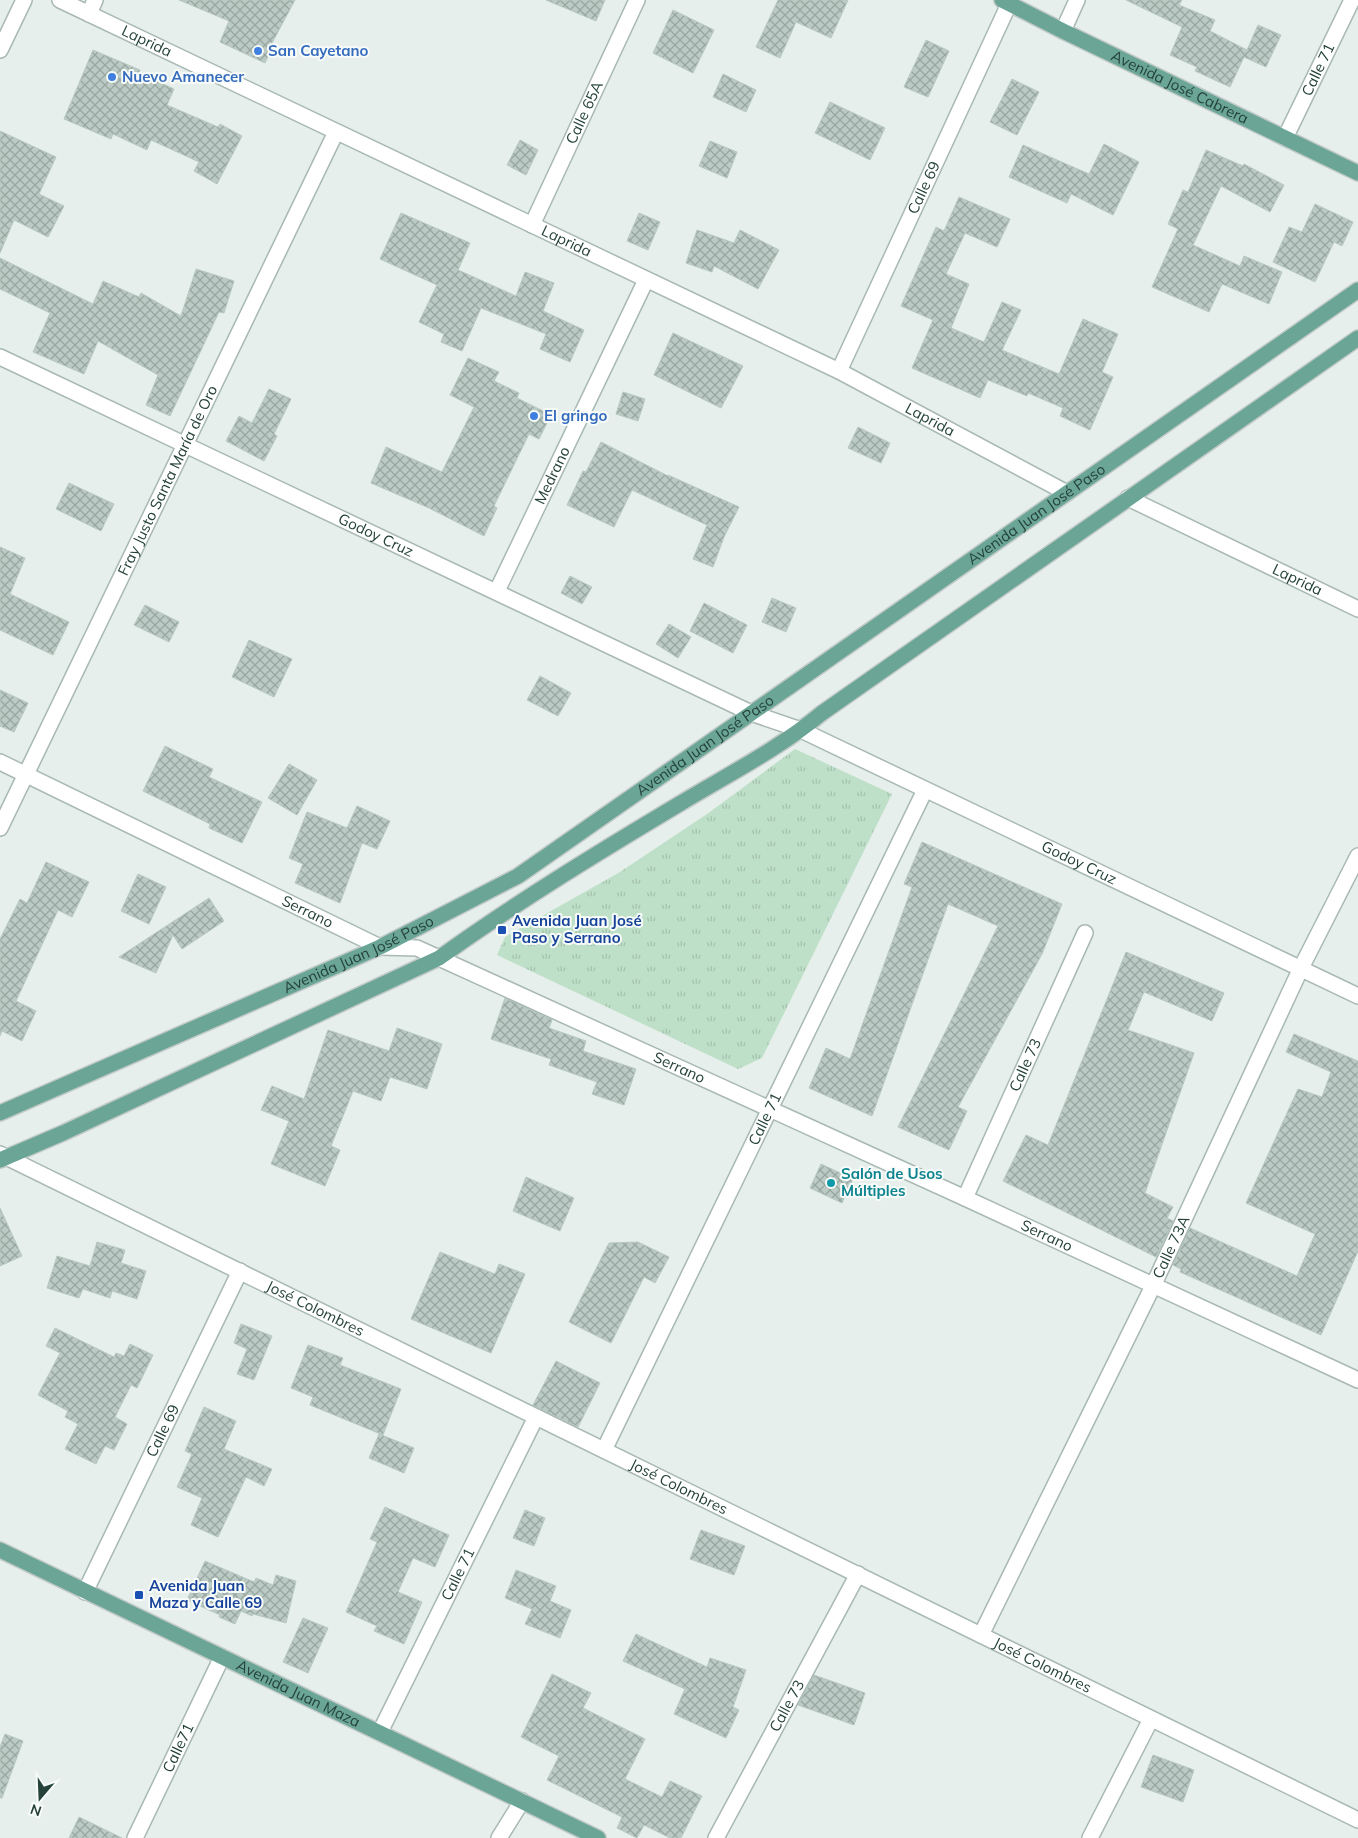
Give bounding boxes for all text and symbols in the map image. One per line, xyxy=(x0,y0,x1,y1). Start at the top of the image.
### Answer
street label: Laprida xyxy=(119,21,175,61)
street label: Calle 71 xyxy=(1297,40,1339,99)
place label: San Cayetano xyxy=(268,41,369,60)
marker: San Cayetano xyxy=(252,45,264,57)
street label: Avenida José Cabrera xyxy=(1108,46,1252,128)
place label: Nuevo Amanecer xyxy=(122,67,244,86)
marker: Nuevo Amanecer xyxy=(106,71,118,83)
street label: Calle 65A xyxy=(561,78,607,147)
street label: Calle 69 xyxy=(903,158,944,217)
street label: Laprida xyxy=(539,221,595,261)
street label: Fray Justo Santa María de Oro xyxy=(113,382,221,578)
street label: Laprida xyxy=(902,398,958,440)
place label: El gringo xyxy=(544,406,607,425)
marker: El gringo xyxy=(528,410,540,422)
street label: Medrano xyxy=(530,443,574,507)
street label: Avenida Juan José Paso xyxy=(964,459,1109,569)
street label: Godoy Cruz xyxy=(335,509,417,561)
street label: Laprida xyxy=(1269,559,1326,599)
street label: Avenida Juan José Paso xyxy=(632,690,777,800)
street label: Godoy Cruz xyxy=(1039,836,1120,888)
street label: Serrano xyxy=(279,891,336,932)
street label: Avenida Juan José Paso xyxy=(280,911,437,997)
place label: Avenida Juan José Paso y Serrano xyxy=(512,911,642,947)
marker: Avenida Juan José Paso y Serrano xyxy=(496,924,508,936)
street label: Calle 73 xyxy=(1005,1035,1045,1094)
street label: Serrano xyxy=(651,1047,708,1087)
street label: Calle 71 xyxy=(744,1089,785,1148)
place label: Salón de Usos Múltiples xyxy=(841,1164,943,1200)
marker: Salón de Usos Múltiples xyxy=(825,1177,837,1189)
street label: Calle 73A xyxy=(1148,1212,1193,1281)
street label: Serrano xyxy=(1018,1215,1076,1255)
street label: José Colombres xyxy=(263,1276,367,1340)
street label: Calle 69 xyxy=(142,1401,183,1460)
street label: José Colombres xyxy=(627,1454,731,1518)
street label: Calle 71 xyxy=(437,1545,479,1604)
place label: Avenida Juan Maza y Calle 69 xyxy=(149,1576,262,1612)
marker: Avenida Juan Maza y Calle 69 xyxy=(133,1589,145,1601)
street label: José Colombres xyxy=(991,1633,1095,1697)
street label: Avenida Juan Maza xyxy=(234,1655,363,1731)
street label: Calle 73 xyxy=(765,1676,808,1735)
street label: Calle71 xyxy=(158,1720,198,1775)
north arrow xyxy=(15,1773,65,1823)
text: N xyxy=(28,1800,44,1821)

